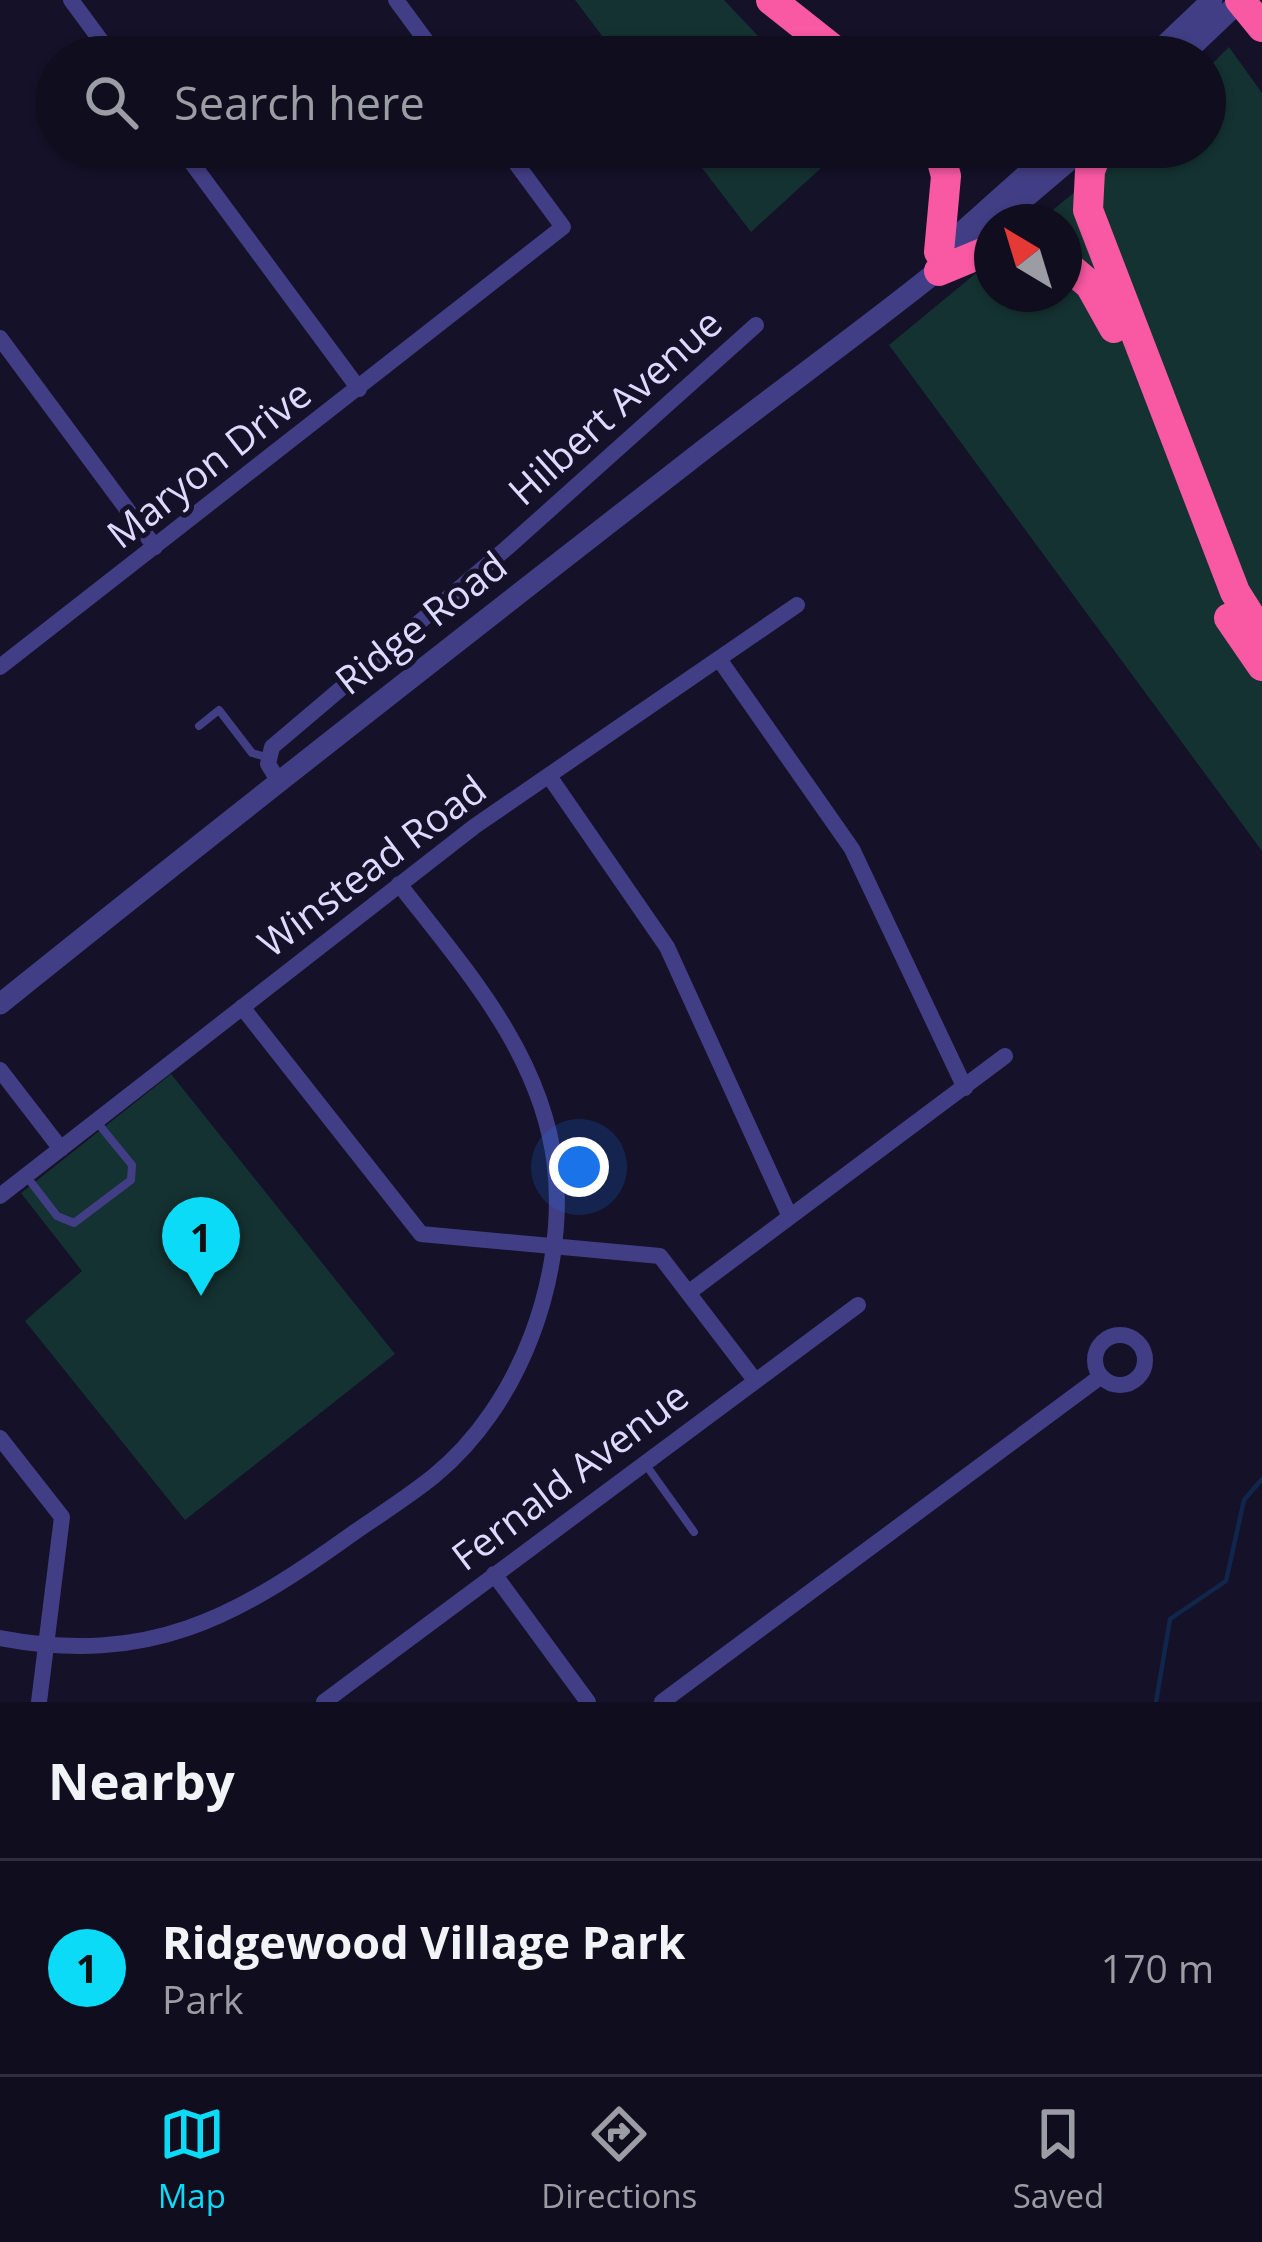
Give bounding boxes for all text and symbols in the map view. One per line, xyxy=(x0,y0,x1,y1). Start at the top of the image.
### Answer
search box xyxy=(36,36,1226,168)
icon: search xyxy=(78,69,144,135)
text: Search here xyxy=(174,72,425,133)
north arrow xyxy=(974,204,1082,312)
street label: Hilbert Avenue xyxy=(496,296,732,516)
street label: Maryon Drive xyxy=(95,366,321,559)
street label: Ridge Road xyxy=(323,538,517,706)
street label: Winstead Road xyxy=(246,762,496,968)
your location xyxy=(549,1137,609,1197)
pin: 1 xyxy=(162,1197,240,1296)
street label: Fernald Avenue xyxy=(440,1368,698,1581)
text: Nearby xyxy=(48,1745,235,1815)
text: Ridgewood Village Park xyxy=(162,1911,685,1972)
text: 1 xyxy=(76,1941,98,1994)
text: 170 m xyxy=(1101,1941,1214,1994)
text: Park xyxy=(162,1972,244,2025)
tab: Map xyxy=(158,2101,226,2218)
tab: Directions xyxy=(541,2101,697,2218)
tab: Saved xyxy=(1013,2101,1104,2218)

